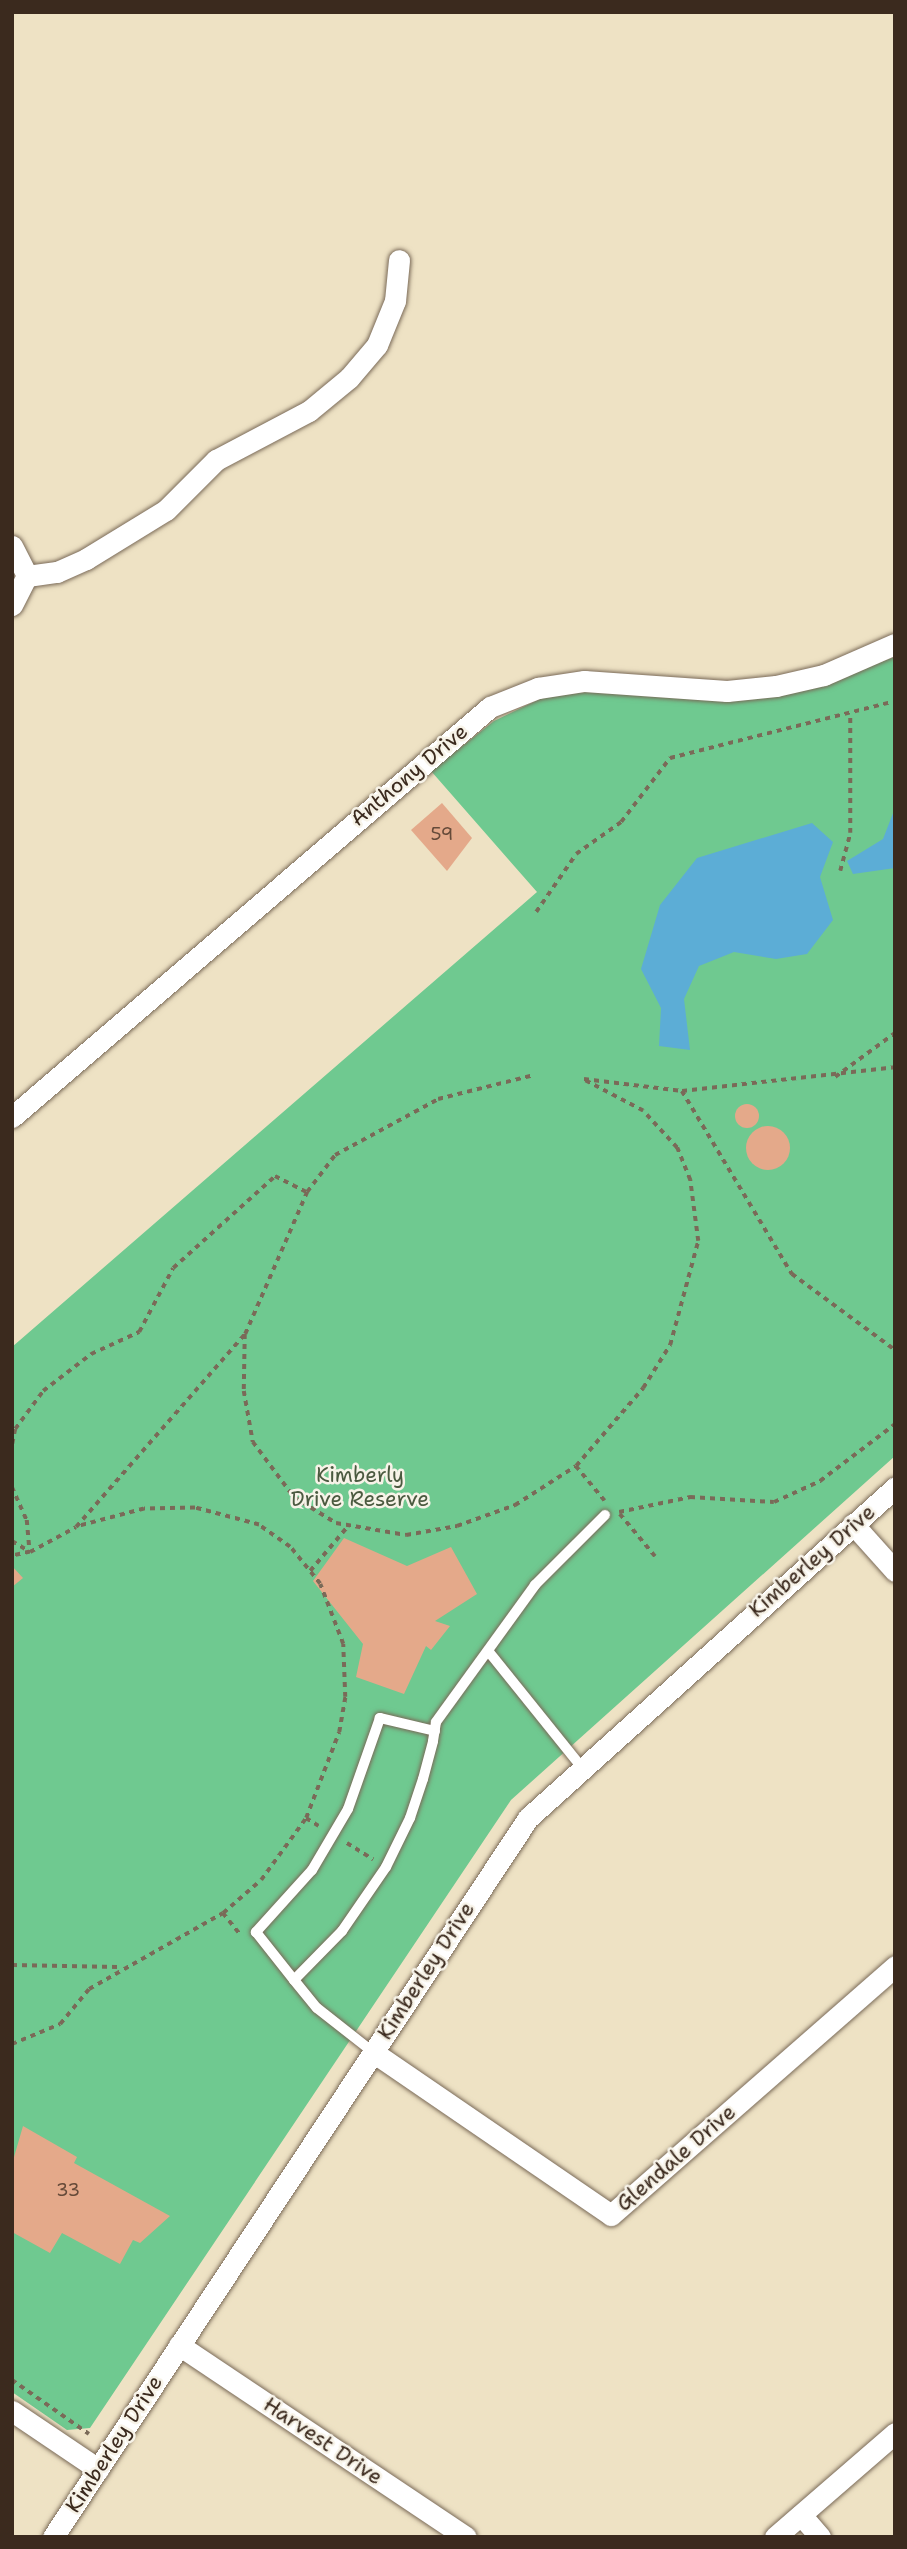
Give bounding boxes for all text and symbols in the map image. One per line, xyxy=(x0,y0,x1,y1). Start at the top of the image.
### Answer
street label: Anthony Drive xyxy=(345,719,473,831)
house number: 59 xyxy=(431,823,453,845)
park label: Kimberly Drive Reserve xyxy=(291,1462,429,1512)
street label: Kimberley Drive xyxy=(744,1499,880,1623)
street label: Kimberley Drive xyxy=(372,1898,480,2044)
street label: Glendale Drive xyxy=(611,2099,741,2217)
house number: 33 xyxy=(56,2179,80,2201)
street label: Kimberley Drive xyxy=(60,2371,168,2517)
street label: Harvest Drive xyxy=(259,2392,387,2490)

